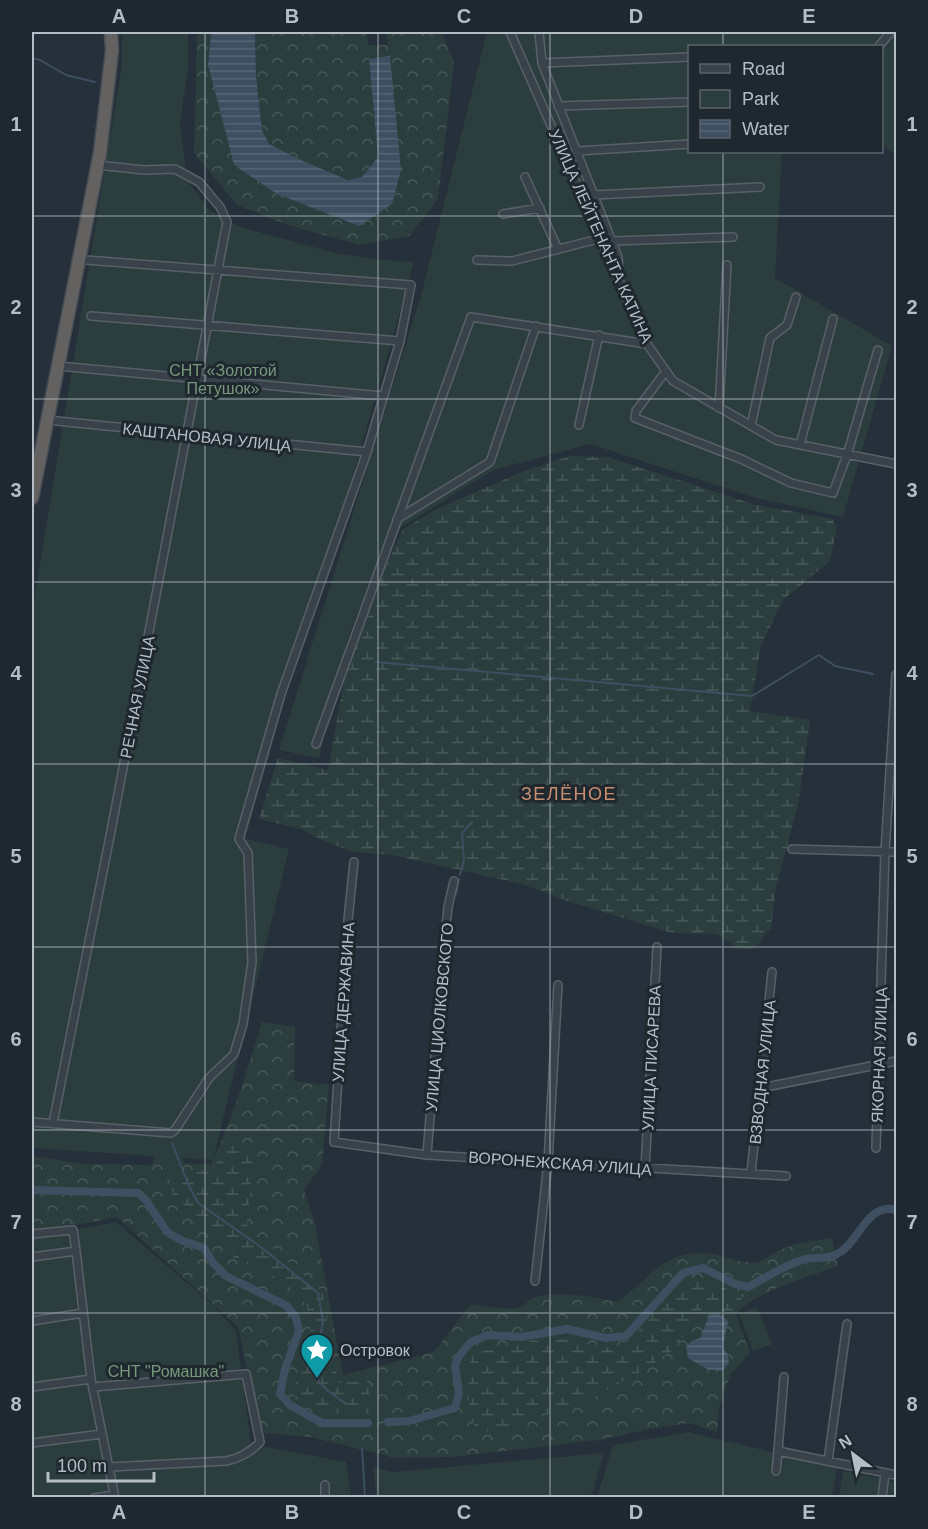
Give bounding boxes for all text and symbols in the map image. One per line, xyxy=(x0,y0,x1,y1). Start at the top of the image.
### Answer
text: A xyxy=(112,5,126,27)
text: B xyxy=(285,5,299,27)
text: C xyxy=(457,5,471,27)
text: D xyxy=(629,5,643,27)
text: E xyxy=(802,5,816,27)
legend xyxy=(688,45,883,153)
text: Road xyxy=(742,59,785,79)
text: Park xyxy=(742,89,780,109)
text: 1 xyxy=(10,113,22,135)
text: 1 xyxy=(906,113,918,135)
text: Water xyxy=(742,119,789,139)
street label: УЛИЦА ЛЕЙТЕНАНТА КАТИНА xyxy=(546,126,657,346)
text: 2 xyxy=(10,296,22,318)
text: 2 xyxy=(906,296,918,318)
park label: СНТ «Золотой Петушок» xyxy=(169,362,277,397)
street label: КАШТАНОВАЯ УЛИЦА xyxy=(122,420,292,455)
text: 3 xyxy=(10,479,22,501)
text: 3 xyxy=(906,479,918,501)
street label: РЕЧНАЯ УЛИЦА xyxy=(117,634,158,760)
text: 4 xyxy=(10,662,22,684)
text: 4 xyxy=(906,662,918,684)
district label: ЗЕЛЁНОЕ xyxy=(521,784,617,804)
text: 5 xyxy=(10,845,22,867)
text: 5 xyxy=(906,845,918,867)
street label: УЛИЦА ДЕРЖАВИНА xyxy=(329,921,358,1083)
street label: УЛИЦА ЦИОЛКОВСКОГО xyxy=(423,922,456,1112)
street label: УЛИЦА ПИСАРЕВА xyxy=(639,985,664,1131)
street label: ЯКОРНАЯ УЛИЦА xyxy=(869,986,890,1123)
street label: ВЗВОДНАЯ УЛИЦА xyxy=(746,999,779,1145)
text: 6 xyxy=(10,1028,22,1050)
text: 6 xyxy=(906,1028,918,1050)
street label: ВОРОНЕЖСКАЯ УЛИЦА xyxy=(468,1149,653,1178)
text: 7 xyxy=(10,1211,22,1233)
text: 7 xyxy=(906,1211,918,1233)
place icon: Островок xyxy=(299,1332,335,1379)
place label: Островок xyxy=(340,1342,411,1359)
park label: СНТ "Ромашка" xyxy=(108,1363,224,1380)
text: 8 xyxy=(10,1393,22,1415)
text: 8 xyxy=(906,1393,918,1415)
north arrow xyxy=(823,1424,883,1484)
text: N xyxy=(836,1431,855,1452)
scale bar xyxy=(48,1445,154,1483)
text: 100 m xyxy=(57,1456,107,1476)
text: A xyxy=(112,1501,126,1523)
text: B xyxy=(285,1501,299,1523)
text: C xyxy=(457,1501,471,1523)
text: D xyxy=(629,1501,643,1523)
text: E xyxy=(802,1501,816,1523)

